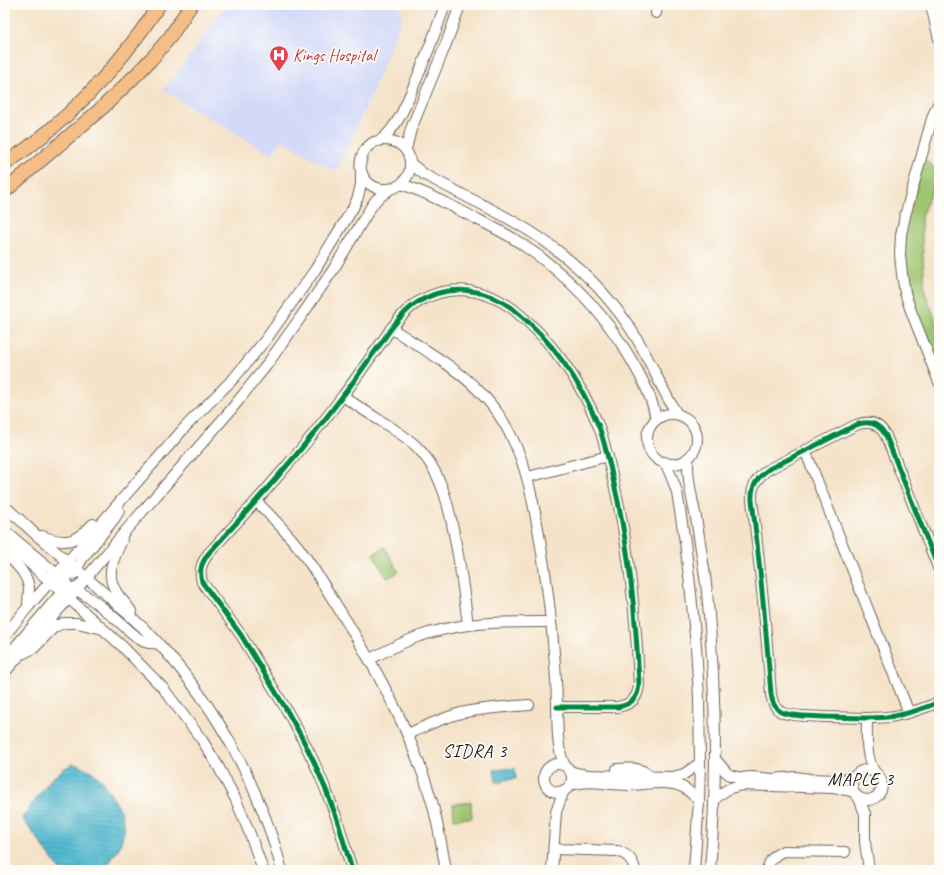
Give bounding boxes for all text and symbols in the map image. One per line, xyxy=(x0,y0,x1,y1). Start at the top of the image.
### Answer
hospital icon: Kings Hospital xyxy=(268,44,290,72)
place label: Kings Hospital xyxy=(293,45,378,66)
district label: SIDRA 3 xyxy=(443,740,508,762)
district label: MAPLE 3 xyxy=(828,768,895,790)

